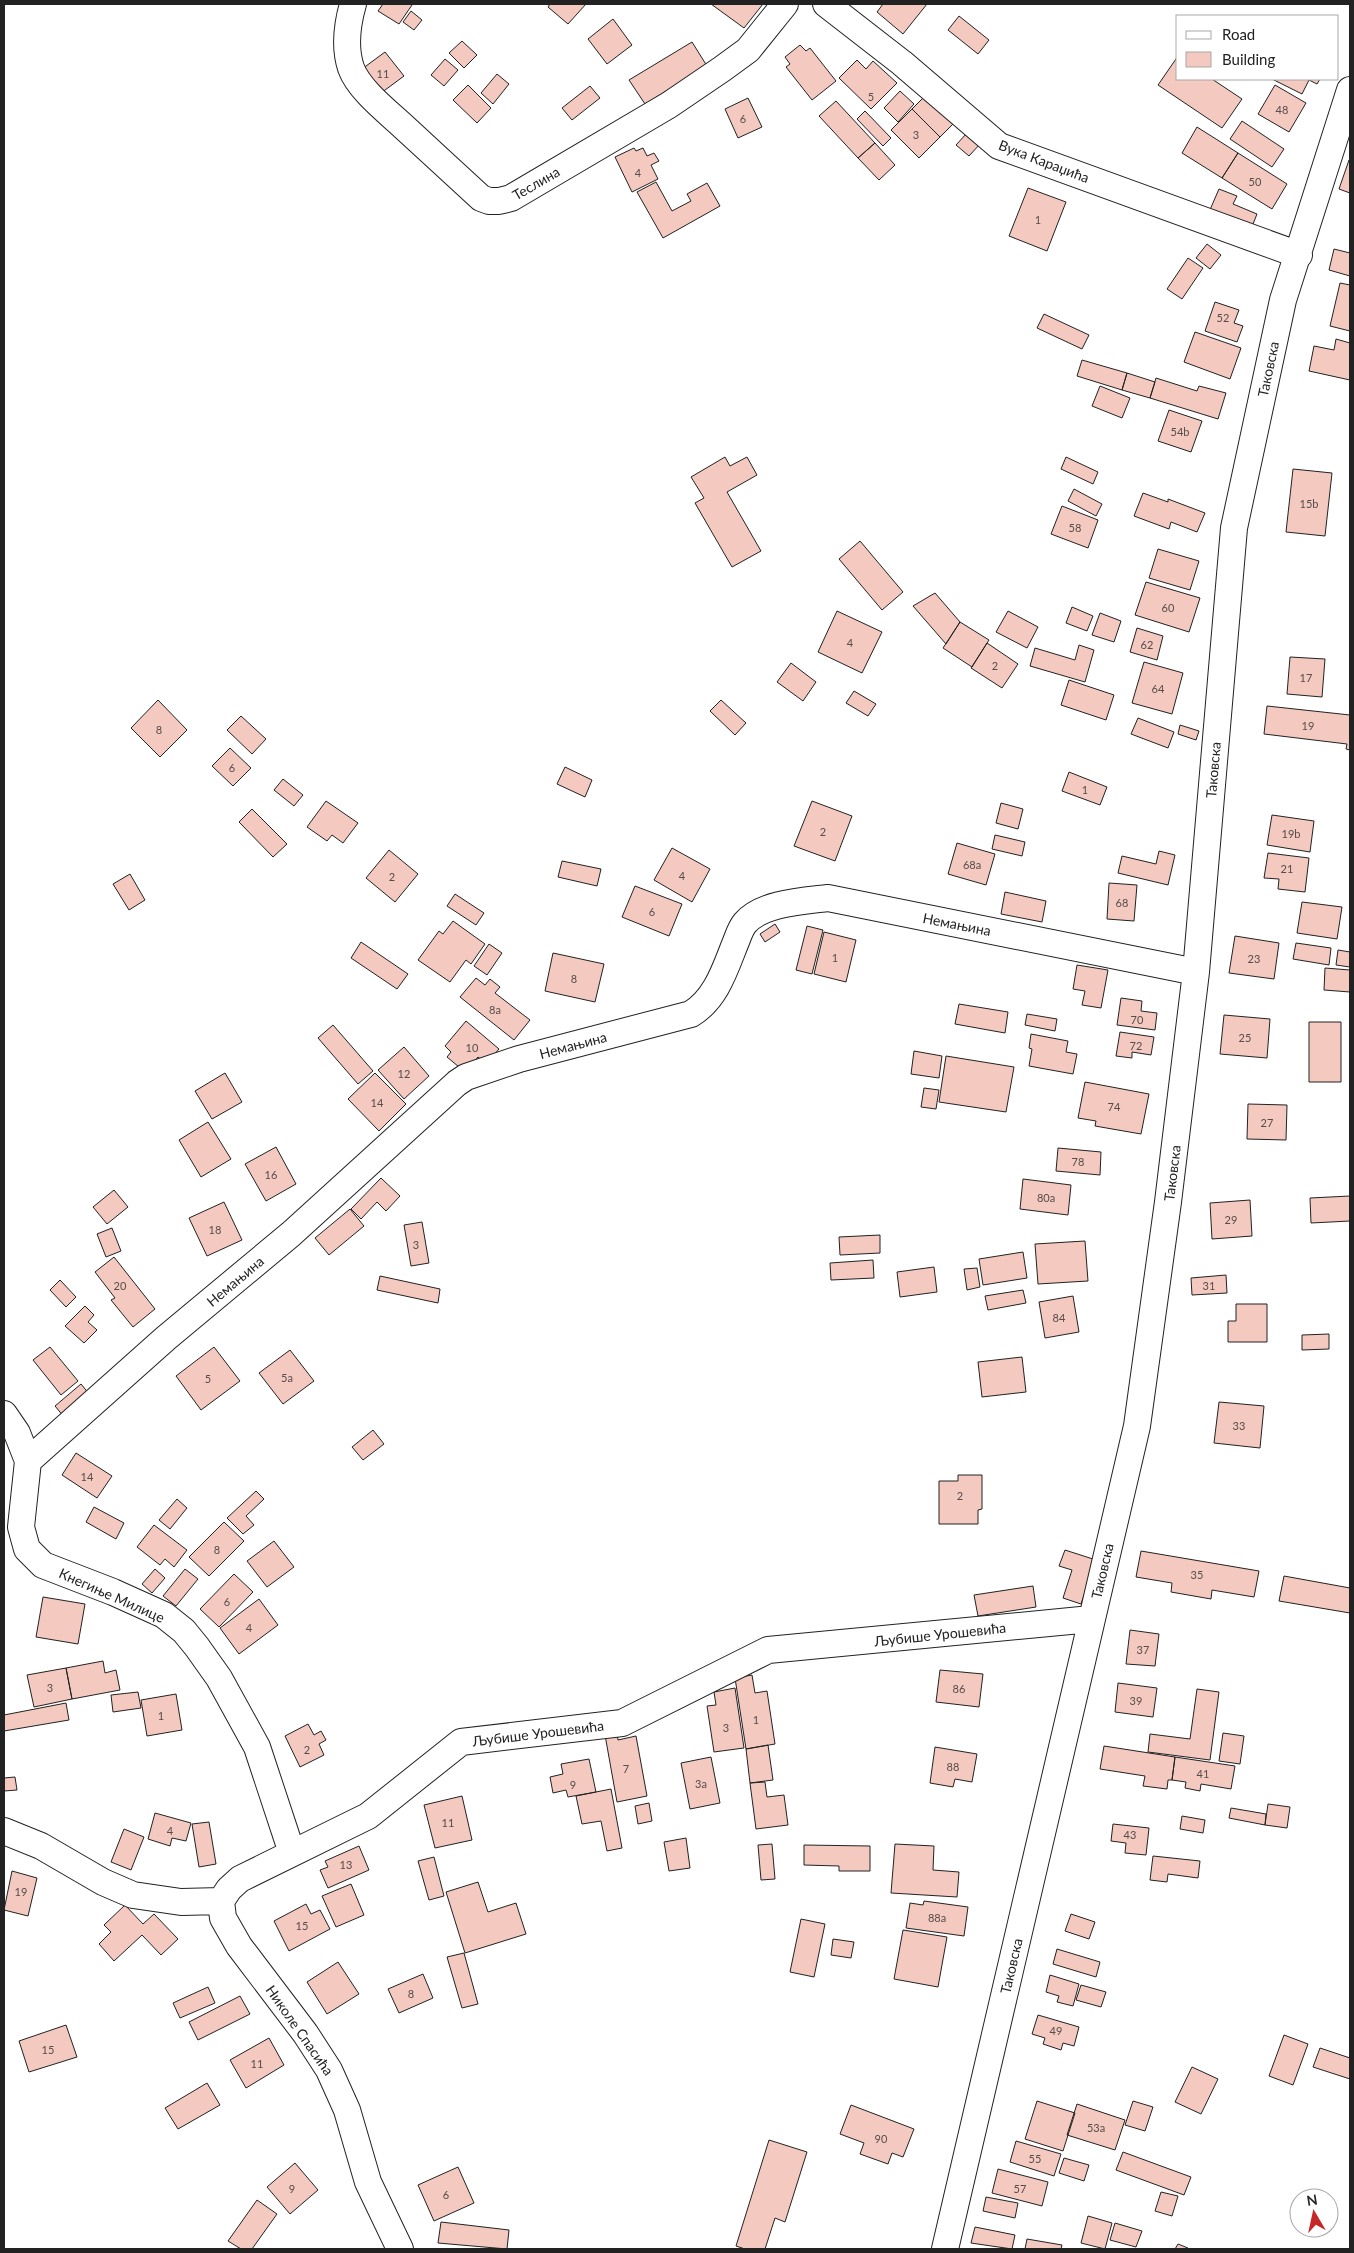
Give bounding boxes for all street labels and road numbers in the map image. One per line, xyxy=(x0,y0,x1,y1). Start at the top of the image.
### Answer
street label: Вука Караџића xyxy=(996,136,1092,186)
street label: Теслина xyxy=(509,163,563,203)
street label: Таковска xyxy=(1254,340,1282,398)
street label: Таковска xyxy=(1202,741,1224,799)
street label: Немањина xyxy=(921,909,993,939)
street label: Немањина xyxy=(537,1028,609,1062)
street label: Таковска xyxy=(1160,1144,1184,1202)
street label: Немањина xyxy=(203,1252,267,1310)
street label: Таковска xyxy=(1087,1542,1117,1600)
street label: Кнегиње Милице xyxy=(57,1564,167,1626)
street label: Љубише Урошевића xyxy=(872,1619,1007,1649)
street label: Љубише Урошевића xyxy=(470,1716,605,1750)
street label: Таковска xyxy=(996,1937,1026,1995)
street label: Николе Спасића xyxy=(263,1982,337,2078)

